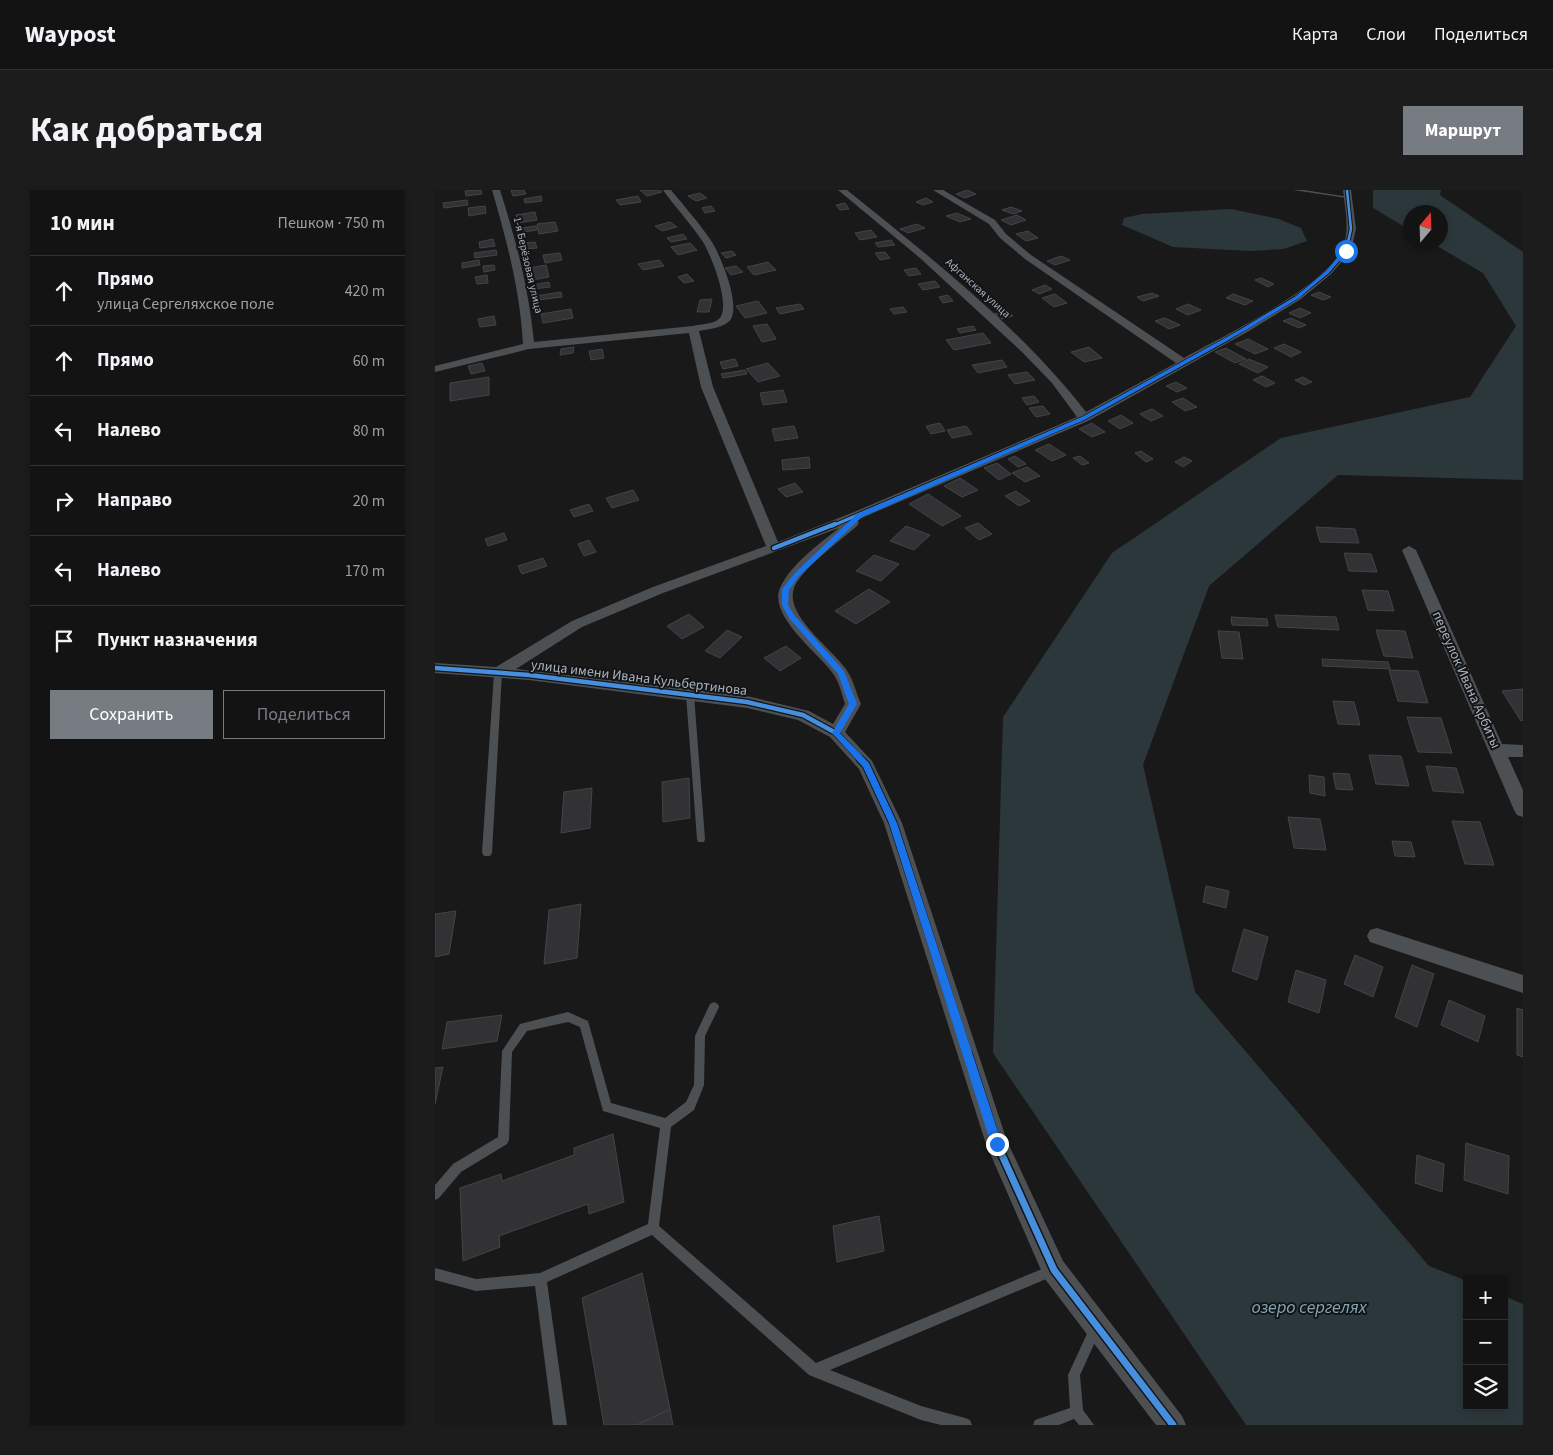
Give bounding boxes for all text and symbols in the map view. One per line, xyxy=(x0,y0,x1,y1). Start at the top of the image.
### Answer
text: Waypost xyxy=(25,17,116,52)
text: Карта xyxy=(1292,22,1338,47)
text: Слои xyxy=(1366,22,1406,47)
text: Поделиться xyxy=(1434,22,1528,47)
text: Как добраться xyxy=(30,105,263,155)
button: Маршрут xyxy=(1403,106,1523,155)
north arrow xyxy=(1403,205,1448,250)
text: 10 мин xyxy=(50,208,115,238)
text: Пешком · 750 m xyxy=(278,212,385,234)
street label: 1-я Берёзовая улица xyxy=(510,215,546,315)
route start xyxy=(1335,240,1358,263)
street label: Афганская улица xyxy=(942,255,1014,321)
text: Прямо xyxy=(97,266,154,293)
icon: ahead xyxy=(50,277,78,305)
text: 420 m xyxy=(345,280,385,302)
text: улица Сергеляхское поле xyxy=(97,293,274,315)
icon: ahead xyxy=(50,347,78,375)
text: Прямо xyxy=(97,347,154,374)
text: 60 m xyxy=(353,350,385,372)
icon: left xyxy=(50,417,78,445)
text: Налево xyxy=(97,417,161,444)
text: 80 m xyxy=(353,420,385,442)
icon: right xyxy=(50,487,78,515)
text: Направо xyxy=(97,487,172,514)
text: 20 m xyxy=(353,490,385,512)
icon: left xyxy=(50,557,78,585)
text: Налево xyxy=(97,557,161,584)
text: 170 m xyxy=(345,560,385,582)
street label: переулок Ивана Арбиты xyxy=(1427,608,1505,752)
icon: arrive xyxy=(50,627,78,655)
text: Пункт назначения xyxy=(97,627,258,654)
street label: улица имени Ивана Кульбертинова xyxy=(530,655,748,701)
button: Сохранить xyxy=(50,690,213,739)
button: Поделиться xyxy=(223,690,385,739)
route end xyxy=(986,1133,1009,1156)
map controls xyxy=(1463,1275,1508,1410)
button: + xyxy=(1463,1275,1508,1320)
water label: озеро сергелях xyxy=(1252,1295,1368,1320)
button: − xyxy=(1463,1320,1508,1365)
button: layers xyxy=(1463,1365,1508,1410)

